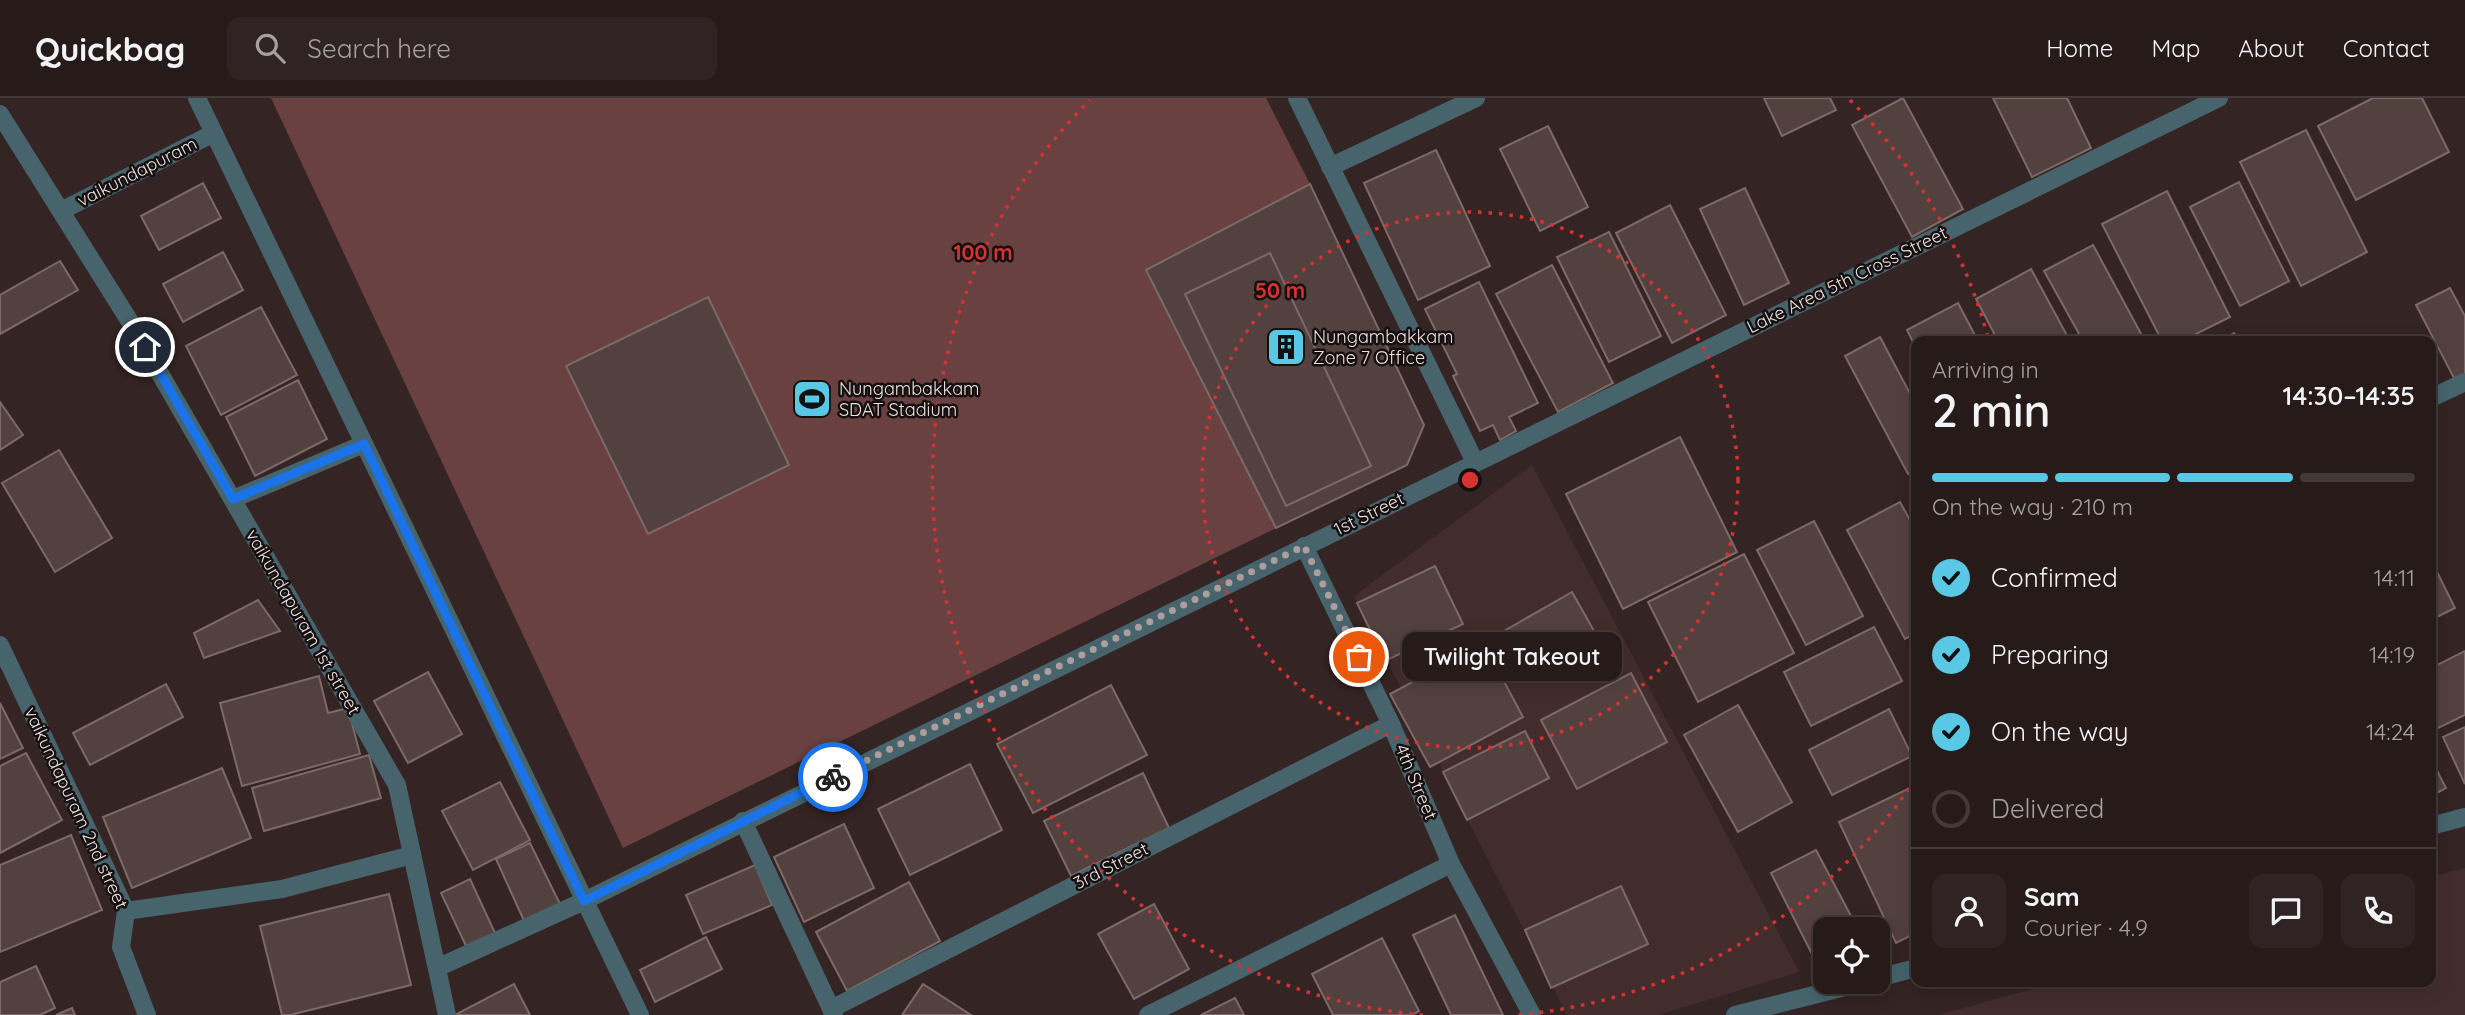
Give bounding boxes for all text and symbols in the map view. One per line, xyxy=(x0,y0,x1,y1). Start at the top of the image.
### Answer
search box xyxy=(227,17,717,80)
text: Quickbag xyxy=(35,28,185,69)
icon: search xyxy=(251,29,289,67)
text: Search here xyxy=(307,32,451,65)
text: Home xyxy=(2046,33,2113,63)
text: Map xyxy=(2151,33,2200,63)
text: About xyxy=(2238,33,2305,63)
text: Contact xyxy=(2343,33,2430,63)
street label: vaikundapuram xyxy=(73,131,201,212)
street label: Lake Area 5th Cross Street xyxy=(1743,221,1951,338)
text: 100 m xyxy=(953,239,1013,265)
text: 50 m xyxy=(1255,277,1305,303)
pin xyxy=(115,317,175,377)
place label: Nungambakkam Zone 7 Office xyxy=(1313,325,1453,369)
building icon: Nungambakkam Zone 7 Office xyxy=(1265,326,1307,368)
icon: home xyxy=(126,328,164,366)
text: Arriving in xyxy=(1932,355,2039,384)
place label: Nungambakkam SDAT Stadium xyxy=(839,377,979,421)
sports icon: Nungambakkam SDAT Stadium xyxy=(791,378,833,420)
text: 14:30–14:35 xyxy=(2283,379,2415,412)
text: 2 min xyxy=(1932,381,2051,439)
centre of rings xyxy=(1458,468,1482,492)
street label: 1st Street xyxy=(1330,487,1408,540)
text: On the way · 210 m xyxy=(1932,492,2133,521)
street label: vaikundapuram 1st street xyxy=(241,525,366,718)
icon: check xyxy=(1932,559,1970,597)
text: Confirmed xyxy=(1991,561,2118,594)
text: 14:11 xyxy=(2373,563,2415,592)
pin xyxy=(1329,627,1389,687)
callout: Twilight Takeout xyxy=(1401,632,1622,682)
icon: check xyxy=(1932,636,1970,674)
icon: bag xyxy=(1340,638,1378,676)
text: Preparing xyxy=(1991,638,2109,671)
text: 14:19 xyxy=(2369,640,2415,669)
text: Twilight Takeout xyxy=(1423,642,1601,671)
street label: vaikundapuram 2nd street xyxy=(20,703,133,912)
icon: check xyxy=(1932,713,1970,751)
text: On the way xyxy=(1991,715,2129,748)
text: 14:24 xyxy=(2366,717,2415,746)
street label: 4th Street xyxy=(1390,741,1443,823)
courier xyxy=(798,742,868,812)
icon: bike xyxy=(814,758,852,796)
text: Delivered xyxy=(1991,792,2104,825)
street label: 3rd Street xyxy=(1069,837,1152,894)
button: person xyxy=(1932,874,2006,948)
button: chat xyxy=(2249,874,2323,948)
button: phone xyxy=(2341,874,2415,948)
text: Sam xyxy=(2024,880,2080,913)
text: Courier · 4.9 xyxy=(2024,913,2148,942)
map controls xyxy=(1813,917,1890,994)
button: locate xyxy=(1813,917,1890,994)

